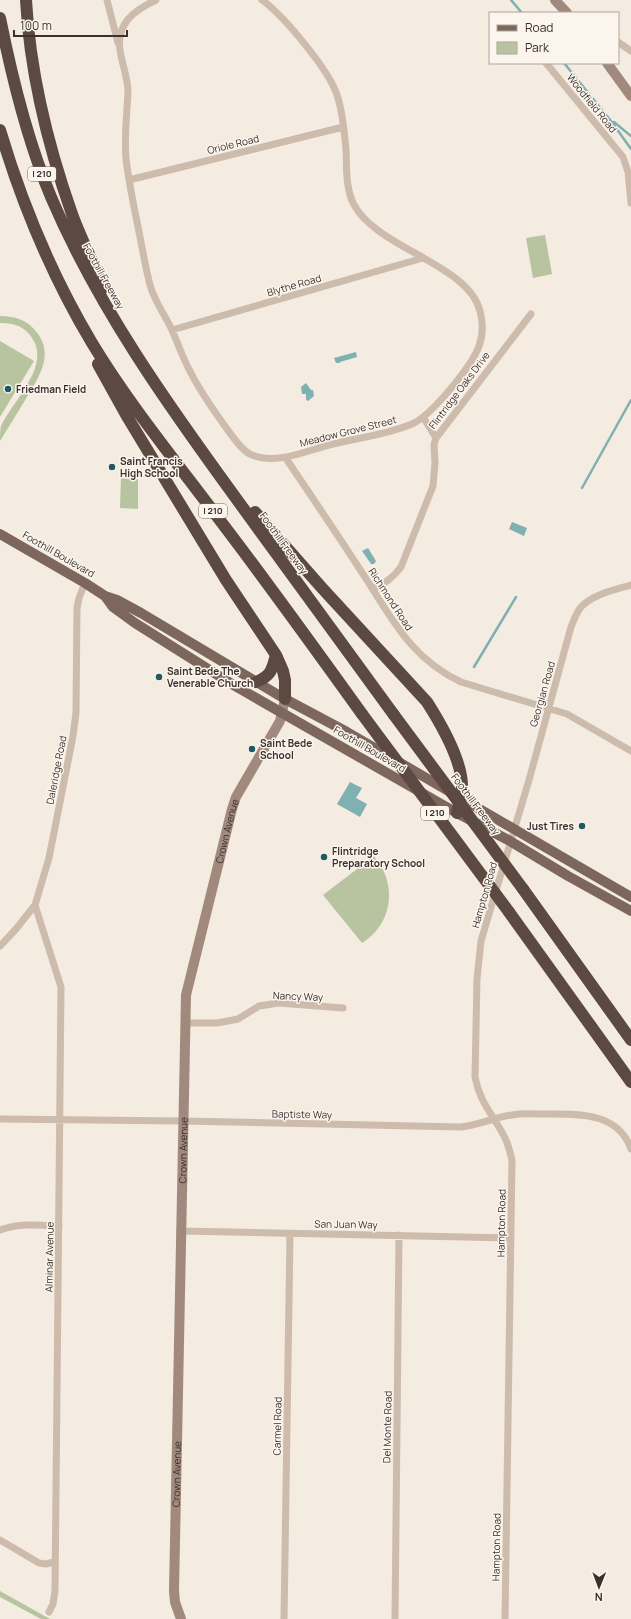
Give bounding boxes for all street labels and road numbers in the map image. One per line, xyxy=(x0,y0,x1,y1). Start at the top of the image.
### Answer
street label: Woodfield Road xyxy=(564,70,620,136)
street label: Oriole Road xyxy=(206,131,260,157)
road number: I 210 xyxy=(28,167,56,181)
street label: Foothill Freeway xyxy=(80,240,128,312)
street label: Blythe Road xyxy=(265,271,323,299)
street label: Flintridge Oaks Drive xyxy=(425,348,493,432)
street label: Meadow Grove Street xyxy=(298,412,398,450)
road number: I 210 xyxy=(199,504,227,518)
street label: Foothill Freeway xyxy=(257,509,312,577)
street label: Foothill Boulevard xyxy=(20,528,98,580)
street label: Richmond Road xyxy=(366,565,417,633)
street label: Georgian Road xyxy=(526,659,558,728)
street label: Foothill Boulevard xyxy=(331,723,409,775)
street label: Daleridge Road xyxy=(42,734,70,806)
street label: Foothill Freeway xyxy=(448,770,504,838)
street label: Crown Avenue xyxy=(212,797,242,865)
road number: I 210 xyxy=(421,806,449,820)
street label: Hampton Road xyxy=(468,860,500,930)
street label: Nancy Way xyxy=(273,988,324,1004)
street label: Baptiste Way xyxy=(272,1106,333,1122)
street label: Crown Avenue xyxy=(175,1117,191,1183)
street label: Hampton Road xyxy=(493,1189,509,1257)
street label: San Juan Way xyxy=(314,1216,378,1232)
street label: Alminar Avenue xyxy=(41,1221,57,1293)
street label: Del Monte Road xyxy=(379,1391,395,1463)
street label: Carmel Road xyxy=(269,1396,285,1455)
street label: Crown Avenue xyxy=(169,1441,184,1507)
street label: Hampton Road xyxy=(488,1513,504,1581)

